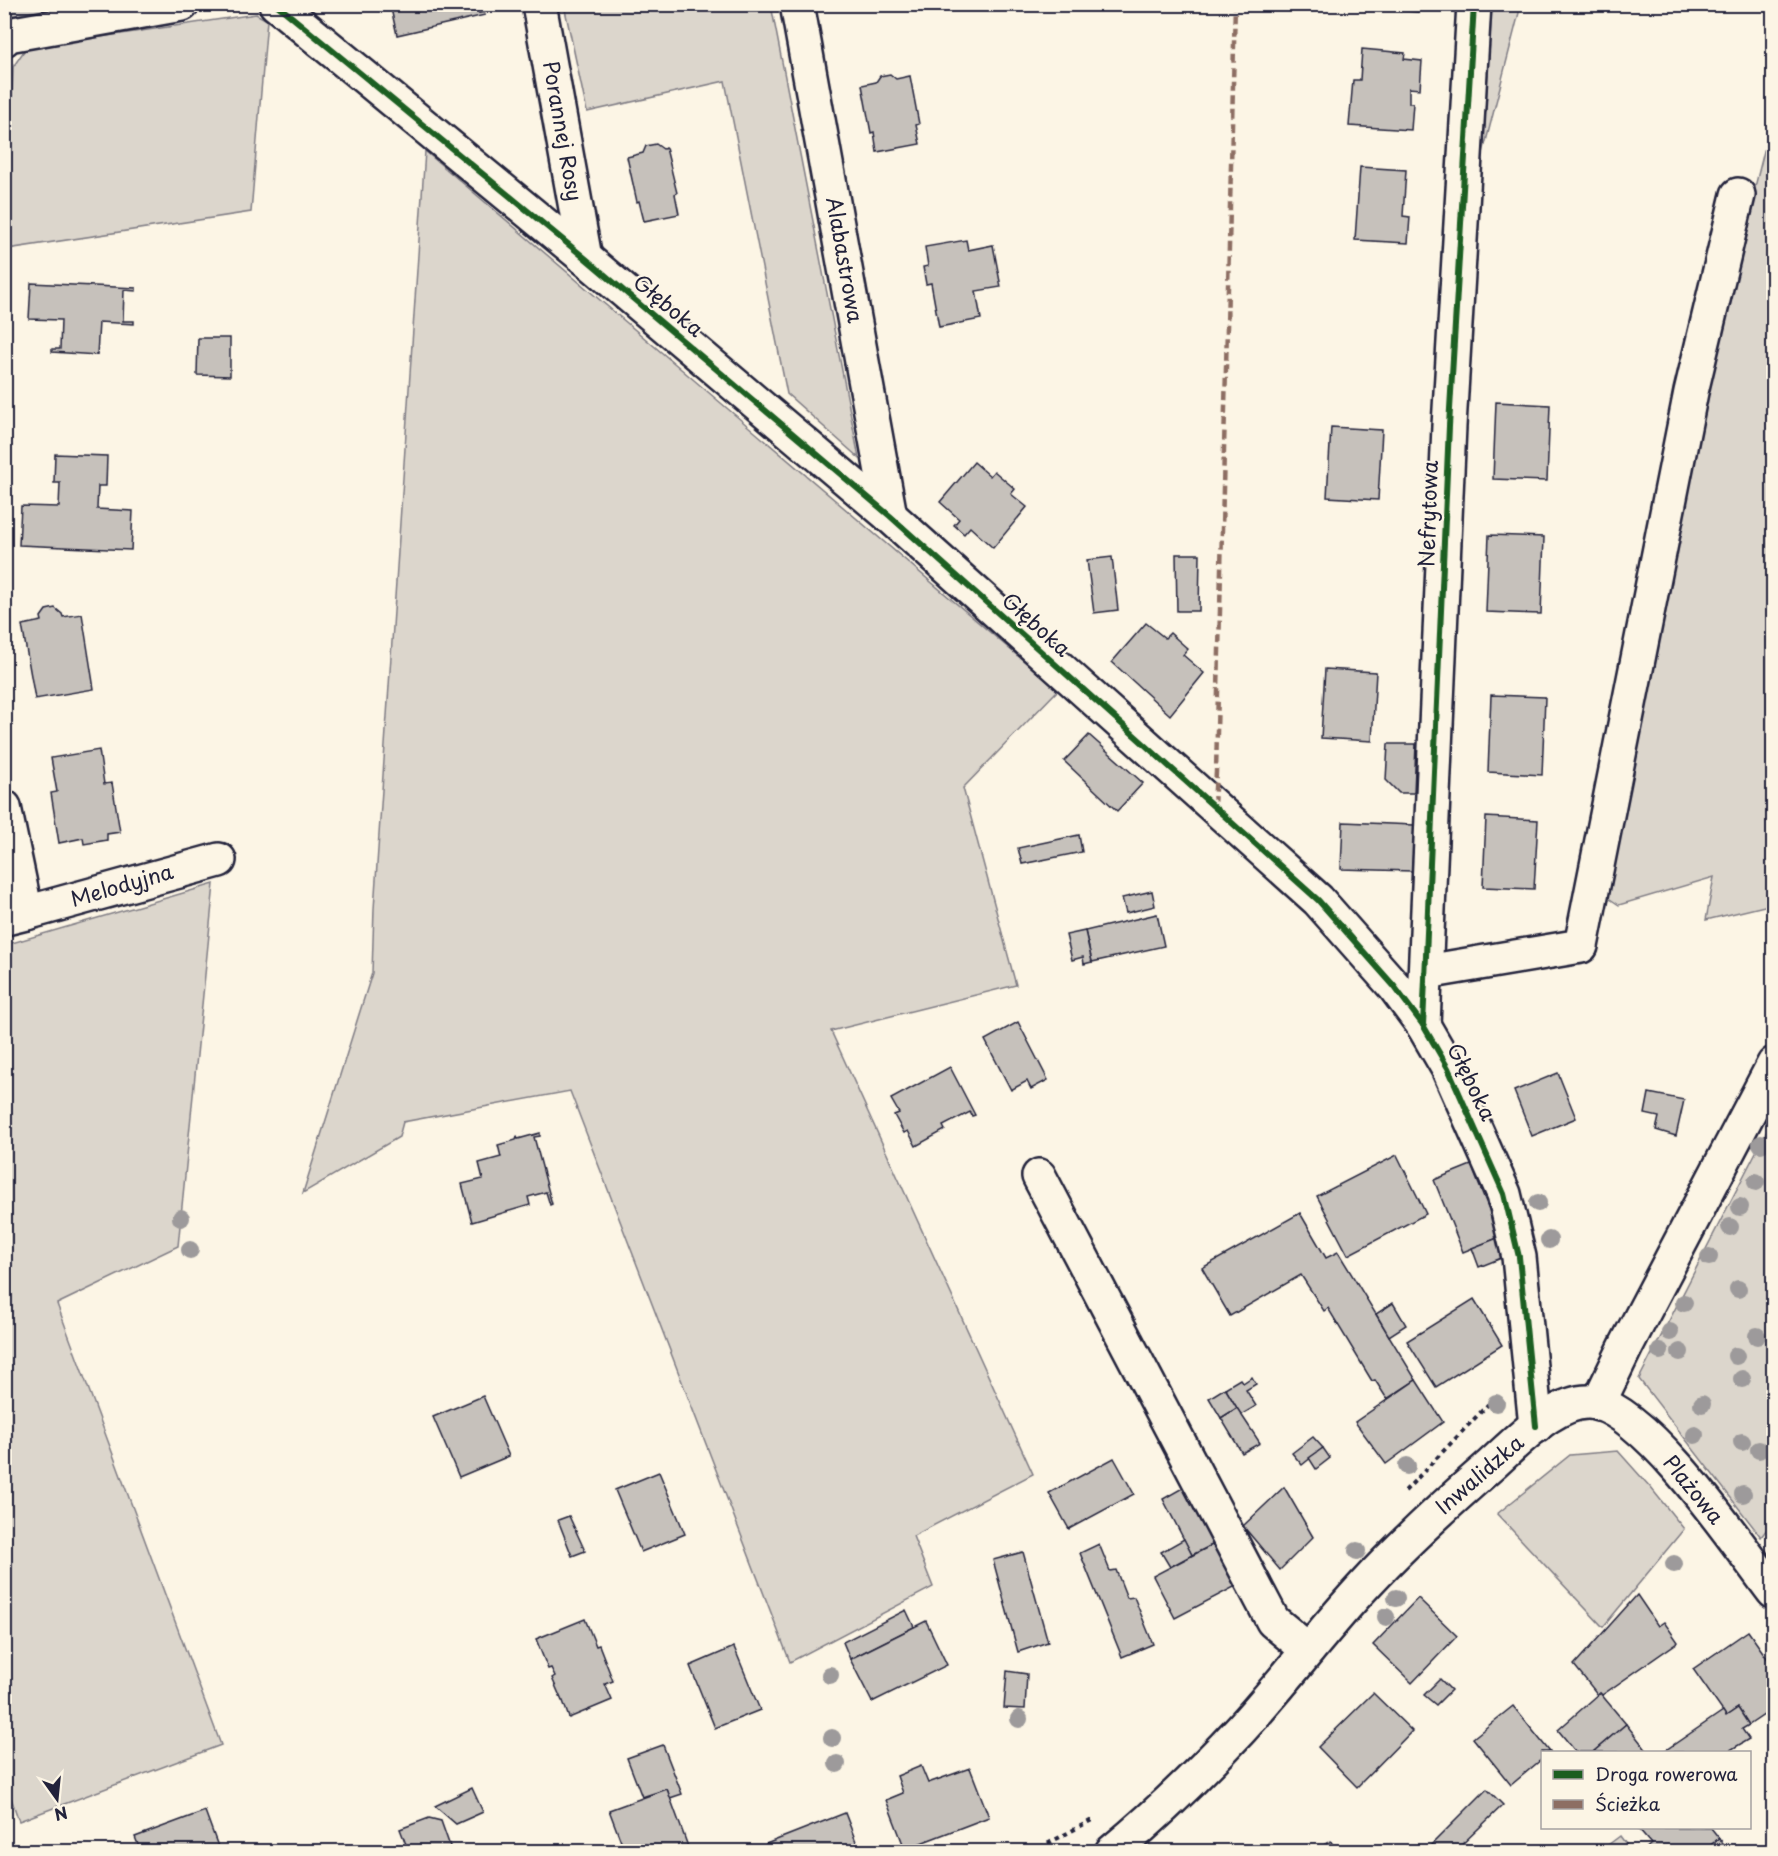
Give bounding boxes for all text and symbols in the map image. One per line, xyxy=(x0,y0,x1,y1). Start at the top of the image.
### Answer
street label: Porannej Rosy xyxy=(536,58,592,203)
street label: Alabastrowa xyxy=(819,194,873,325)
street label: Głęboka xyxy=(627,265,711,343)
street label: Nefrytowa xyxy=(1409,460,1445,568)
street label: Głęboka xyxy=(996,584,1079,663)
street label: Melodyjna xyxy=(66,854,177,914)
street label: Głęboka xyxy=(1440,1037,1505,1126)
street label: Inwalidzka xyxy=(1428,1426,1530,1521)
street label: Plażowa xyxy=(1657,1447,1733,1530)
legend xyxy=(1541,1751,1751,1829)
text: Droga rowerowa xyxy=(1595,1760,1738,1787)
north arrow xyxy=(27,1769,87,1829)
text: Ścieżka xyxy=(1595,1790,1661,1817)
text: N xyxy=(52,1801,70,1828)

